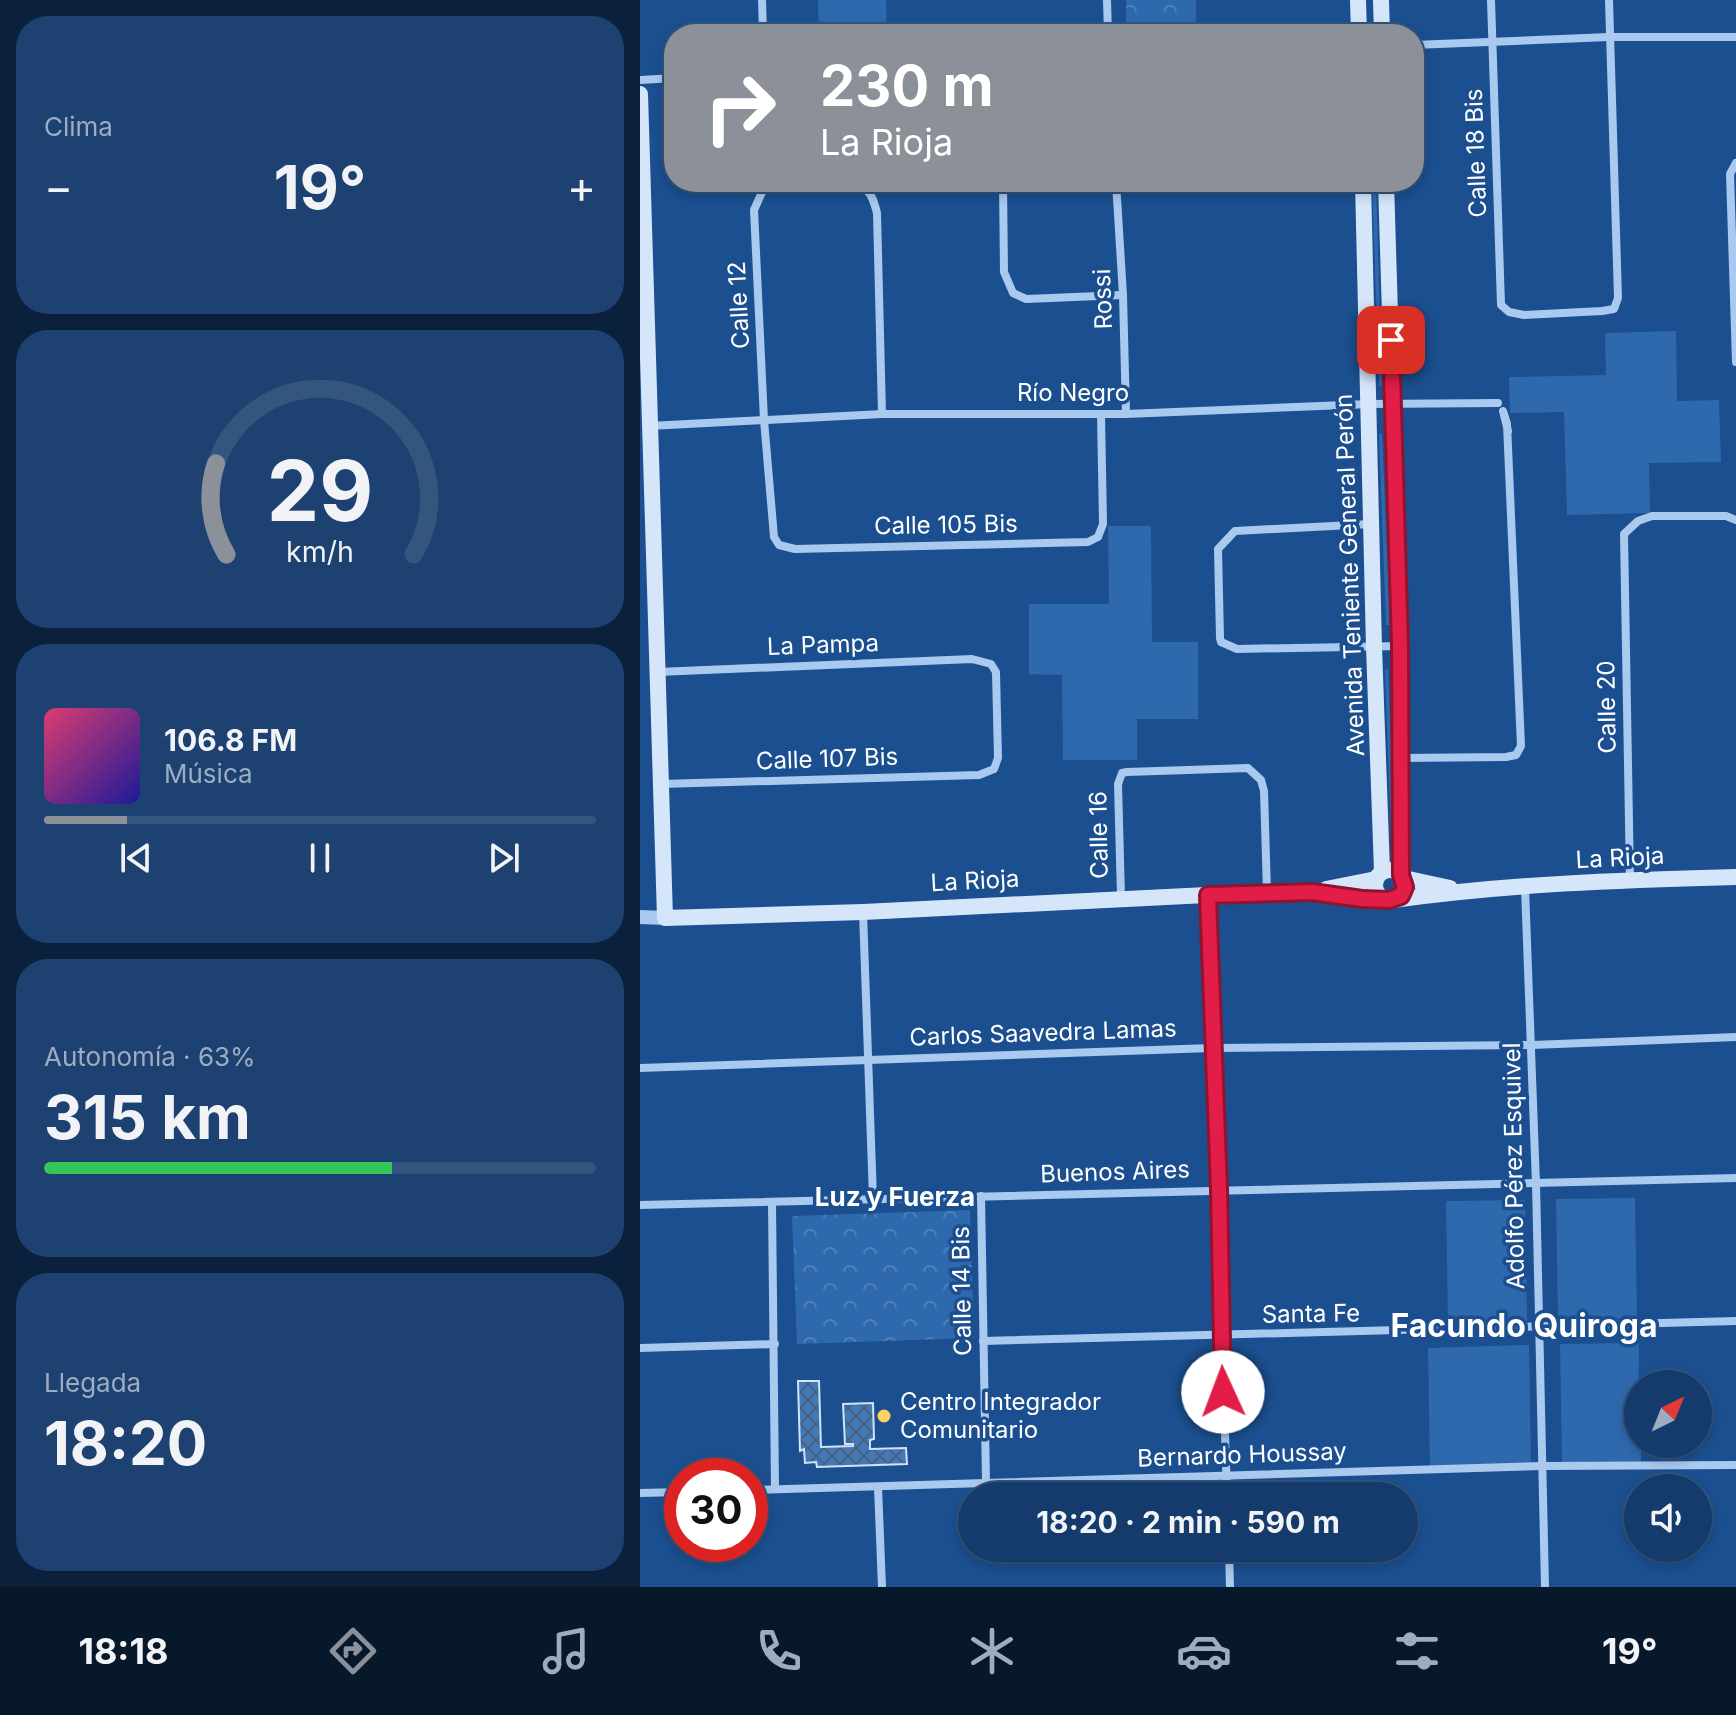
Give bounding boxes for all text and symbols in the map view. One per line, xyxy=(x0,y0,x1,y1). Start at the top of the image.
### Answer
text: 230 m xyxy=(820,52,994,120)
icon: right xyxy=(688,56,792,160)
street label: Calle 18 Bis xyxy=(1459,88,1492,218)
text: Clima xyxy=(44,111,113,142)
text: La Rioja xyxy=(820,120,953,164)
text: 19° xyxy=(274,151,366,223)
text: − xyxy=(44,160,73,214)
text: + xyxy=(567,160,596,214)
street label: Calle 12 xyxy=(722,260,755,350)
street label: Rossi xyxy=(1087,268,1118,330)
pin xyxy=(1357,306,1425,374)
icon: arrive xyxy=(1369,318,1413,362)
street label: Río Negro xyxy=(1017,378,1129,407)
street label: Avenida Teniente General Perón xyxy=(1329,393,1370,757)
text: 29 xyxy=(267,440,373,541)
street label: Calle 105 Bis xyxy=(874,509,1018,540)
text: km/h xyxy=(286,534,354,569)
street label: La Pampa xyxy=(766,628,879,661)
street label: Calle 20 xyxy=(1591,660,1622,754)
text: 106.8 FM xyxy=(164,722,297,758)
street label: Calle 107 Bis xyxy=(755,742,899,775)
text: Música xyxy=(164,758,253,789)
street label: Calle 16 xyxy=(1083,791,1114,879)
icon: previous xyxy=(114,836,158,880)
icon: pause xyxy=(298,836,342,880)
icon: next xyxy=(482,836,526,880)
street label: La Rioja xyxy=(1575,841,1665,874)
street label: La Rioja xyxy=(930,864,1020,897)
street label: Carlos Saavedra Lamas xyxy=(909,1013,1177,1052)
text: Autonomía · 63% xyxy=(44,1041,256,1072)
street label: Adolfo Pérez Esquivel xyxy=(1497,1042,1530,1290)
text: 315 km xyxy=(44,1081,251,1153)
street label: Buenos Aires xyxy=(1040,1154,1190,1189)
district label: Luz y Fuerza xyxy=(815,1181,975,1212)
street label: Calle 14 Bis xyxy=(946,1226,977,1356)
street label: Santa Fe xyxy=(1262,1298,1360,1329)
district label: Facundo Quiroga xyxy=(1391,1306,1658,1345)
position arrow xyxy=(1181,1350,1265,1434)
text: Llegada xyxy=(44,1367,141,1398)
north arrow xyxy=(1624,1370,1712,1458)
map controls xyxy=(1624,1370,1712,1562)
place label: Centro Integrador Comunitario xyxy=(900,1387,1101,1444)
text: 18:20 xyxy=(44,1407,207,1479)
marker: Centro Integrador Comunitario xyxy=(875,1407,893,1425)
street label: Bernardo Houssay xyxy=(1137,1436,1347,1473)
speed limit sign: 30 xyxy=(664,1458,768,1562)
button: sound xyxy=(1624,1474,1712,1562)
text: 18:20 · 2 min · 590 m xyxy=(1036,1504,1340,1540)
icon: directions xyxy=(325,1623,381,1679)
icon: music xyxy=(538,1623,594,1679)
icon: phone xyxy=(751,1623,807,1679)
icon: climate xyxy=(964,1623,1020,1679)
icon: car xyxy=(1176,1623,1232,1679)
icon: filters xyxy=(1389,1623,1445,1679)
text: 18:18 xyxy=(78,1629,168,1673)
text: 19° xyxy=(1602,1629,1657,1673)

